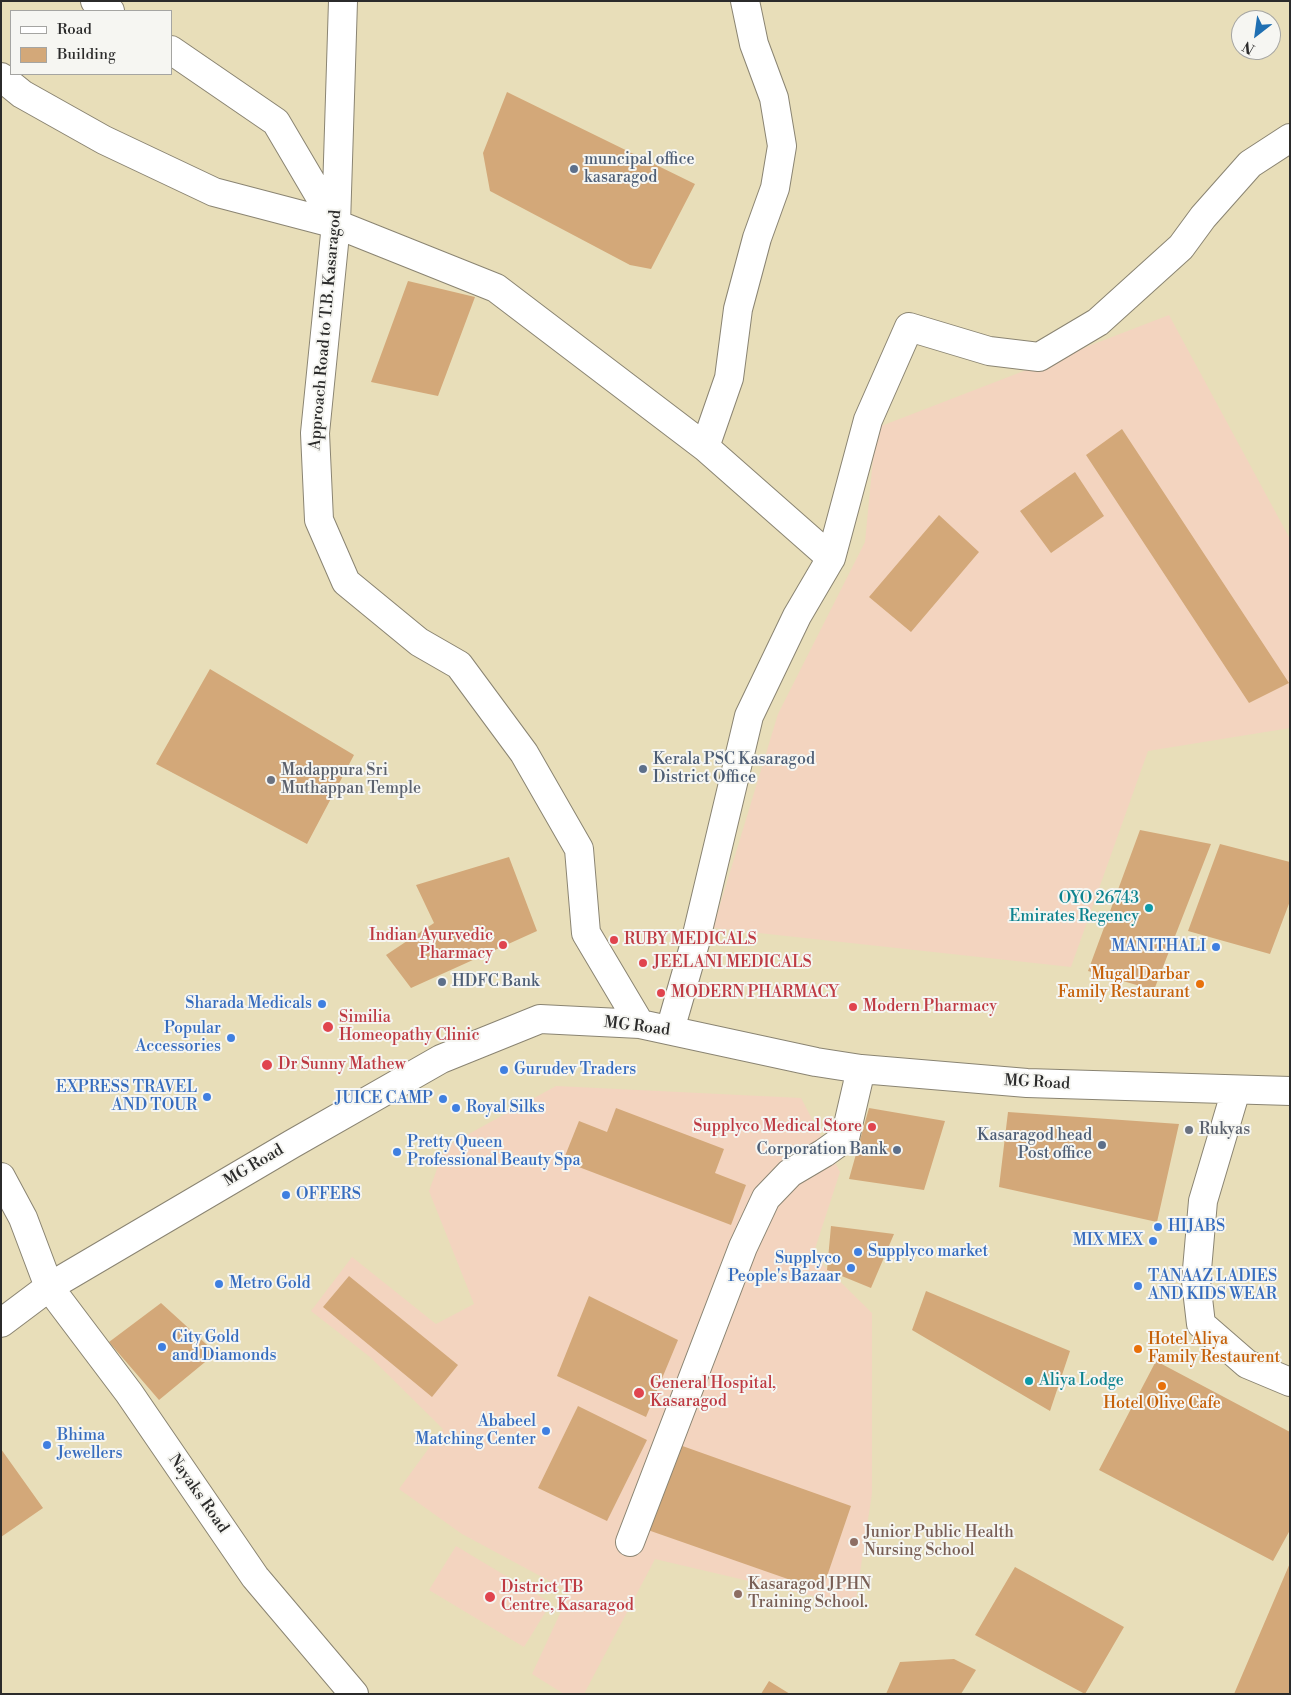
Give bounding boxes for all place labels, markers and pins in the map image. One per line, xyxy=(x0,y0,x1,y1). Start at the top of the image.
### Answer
place label: muncipal office kasaragod xyxy=(584,150,695,188)
marker: muncipal office kasaragod xyxy=(568,163,580,175)
place label: Kerala PSC Kasaragod District Office xyxy=(653,750,815,788)
place label: Madappura Sri Muthappan Temple xyxy=(281,761,421,799)
marker: Kerala PSC Kasaragod District Office xyxy=(637,763,649,775)
marker: Madappura Sri Muthappan Temple xyxy=(265,774,277,786)
place label: OYO 26743 Emirates Regency xyxy=(1009,889,1139,927)
marker: OYO 26743 Emirates Regency xyxy=(1143,902,1155,914)
place label: Indian Ayurvedic Pharmacy xyxy=(369,926,493,964)
place label: RUBY MEDICALS xyxy=(624,930,757,950)
marker: RUBY MEDICALS xyxy=(608,934,620,946)
place label: MANITHALI xyxy=(1111,937,1206,957)
marker: Indian Ayurvedic Pharmacy xyxy=(497,939,509,951)
marker: MANITHALI xyxy=(1210,941,1222,953)
place label: JEELANI MEDICALS xyxy=(653,953,812,973)
marker: JEELANI MEDICALS xyxy=(637,957,649,969)
place label: Mugal Darbar Family Restaurant xyxy=(1058,965,1190,1003)
place label: HDFC Bank xyxy=(452,972,539,992)
marker: HDFC Bank xyxy=(436,976,448,988)
marker: Mugal Darbar Family Restaurant xyxy=(1194,978,1206,990)
place label: MODERN PHARMACY xyxy=(671,983,839,1003)
marker: MODERN PHARMACY xyxy=(655,987,667,999)
place label: Sharada Medicals xyxy=(185,994,312,1014)
place label: Modern Pharmacy xyxy=(863,997,997,1017)
marker: Sharada Medicals xyxy=(316,998,328,1010)
marker: Modern Pharmacy xyxy=(847,1001,859,1013)
place label: Similia Homeopathy Clinic xyxy=(339,1008,479,1046)
place label: Popular Accessories xyxy=(136,1019,221,1057)
marker: Similia Homeopathy Clinic xyxy=(321,1020,335,1034)
marker: Popular Accessories xyxy=(225,1032,237,1044)
place label: Dr Sunny Mathew xyxy=(278,1055,406,1075)
marker: Dr Sunny Mathew xyxy=(260,1058,274,1072)
place label: Gurudev Traders xyxy=(514,1060,636,1080)
marker: Gurudev Traders xyxy=(498,1064,510,1076)
place label: EXPRESS TRAVEL AND TOUR xyxy=(56,1078,197,1116)
place label: JUICE CAMP xyxy=(335,1089,433,1109)
marker: EXPRESS TRAVEL AND TOUR xyxy=(201,1091,213,1103)
marker: JUICE CAMP xyxy=(437,1093,449,1105)
place label: Royal Silks xyxy=(466,1098,545,1118)
marker: Royal Silks xyxy=(450,1102,462,1114)
place label: Supplyco Medical Store xyxy=(693,1117,862,1137)
place label: Rukyas xyxy=(1199,1120,1250,1140)
marker: Supplyco Medical Store xyxy=(866,1121,878,1133)
marker: Rukyas xyxy=(1183,1124,1195,1136)
place label: Kasaragod head Post office xyxy=(977,1126,1092,1164)
place label: Pretty Queen Professional Beauty Spa xyxy=(407,1133,581,1171)
marker: Kasaragod head Post office xyxy=(1096,1139,1108,1151)
place label: Corporation Bank xyxy=(756,1140,887,1160)
marker: Corporation Bank xyxy=(891,1144,903,1156)
marker: Pretty Queen Professional Beauty Spa xyxy=(391,1146,403,1158)
place label: OFFERS xyxy=(296,1185,361,1205)
marker: OFFERS xyxy=(280,1189,292,1201)
place label: HIJABS xyxy=(1168,1217,1225,1237)
marker: HIJABS xyxy=(1152,1221,1164,1233)
place label: MIX MEX xyxy=(1073,1231,1143,1251)
marker: MIX MEX xyxy=(1147,1235,1159,1247)
place label: Supplyco market xyxy=(868,1242,988,1262)
marker: Supplyco market xyxy=(852,1246,864,1258)
place label: Supplyco People's Bazaar xyxy=(728,1249,841,1287)
marker: Supplyco People's Bazaar xyxy=(845,1262,857,1274)
place label: TANAAZ LADIES AND KIDS WEAR xyxy=(1148,1267,1277,1305)
place label: Metro Gold xyxy=(229,1274,311,1294)
marker: Metro Gold xyxy=(213,1278,225,1290)
marker: TANAAZ LADIES AND KIDS WEAR xyxy=(1132,1280,1144,1292)
place label: City Gold and Diamonds xyxy=(172,1328,276,1366)
place label: Hotel Aliya Family Restaurent xyxy=(1148,1330,1280,1368)
marker: City Gold and Diamonds xyxy=(156,1341,168,1353)
marker: Hotel Aliya Family Restaurent xyxy=(1132,1343,1144,1355)
place label: Aliya Lodge xyxy=(1039,1371,1124,1391)
place label: General Hospital, Kasaragod xyxy=(650,1374,776,1412)
marker: Aliya Lodge xyxy=(1023,1375,1035,1387)
marker: Hotel Olive Cafe xyxy=(1156,1380,1168,1392)
marker: General Hospital, Kasaragod xyxy=(632,1386,646,1400)
place label: Hotel Olive Cafe xyxy=(1103,1394,1221,1414)
place label: Ababeel Matching Center xyxy=(415,1412,536,1450)
marker: Ababeel Matching Center xyxy=(540,1425,552,1437)
place label: Bhima Jewellers xyxy=(57,1426,122,1464)
marker: Bhima Jewellers xyxy=(41,1439,53,1451)
place label: Junior Public Health Nursing School xyxy=(864,1523,1014,1561)
marker: Junior Public Health Nursing School xyxy=(848,1536,860,1548)
place label: Kasaragod JPHN Training School. xyxy=(748,1575,871,1613)
place label: District TB Centre, Kasaragod xyxy=(501,1578,634,1616)
marker: Kasaragod JPHN Training School. xyxy=(732,1588,744,1600)
marker: District TB Centre, Kasaragod xyxy=(483,1590,497,1604)

